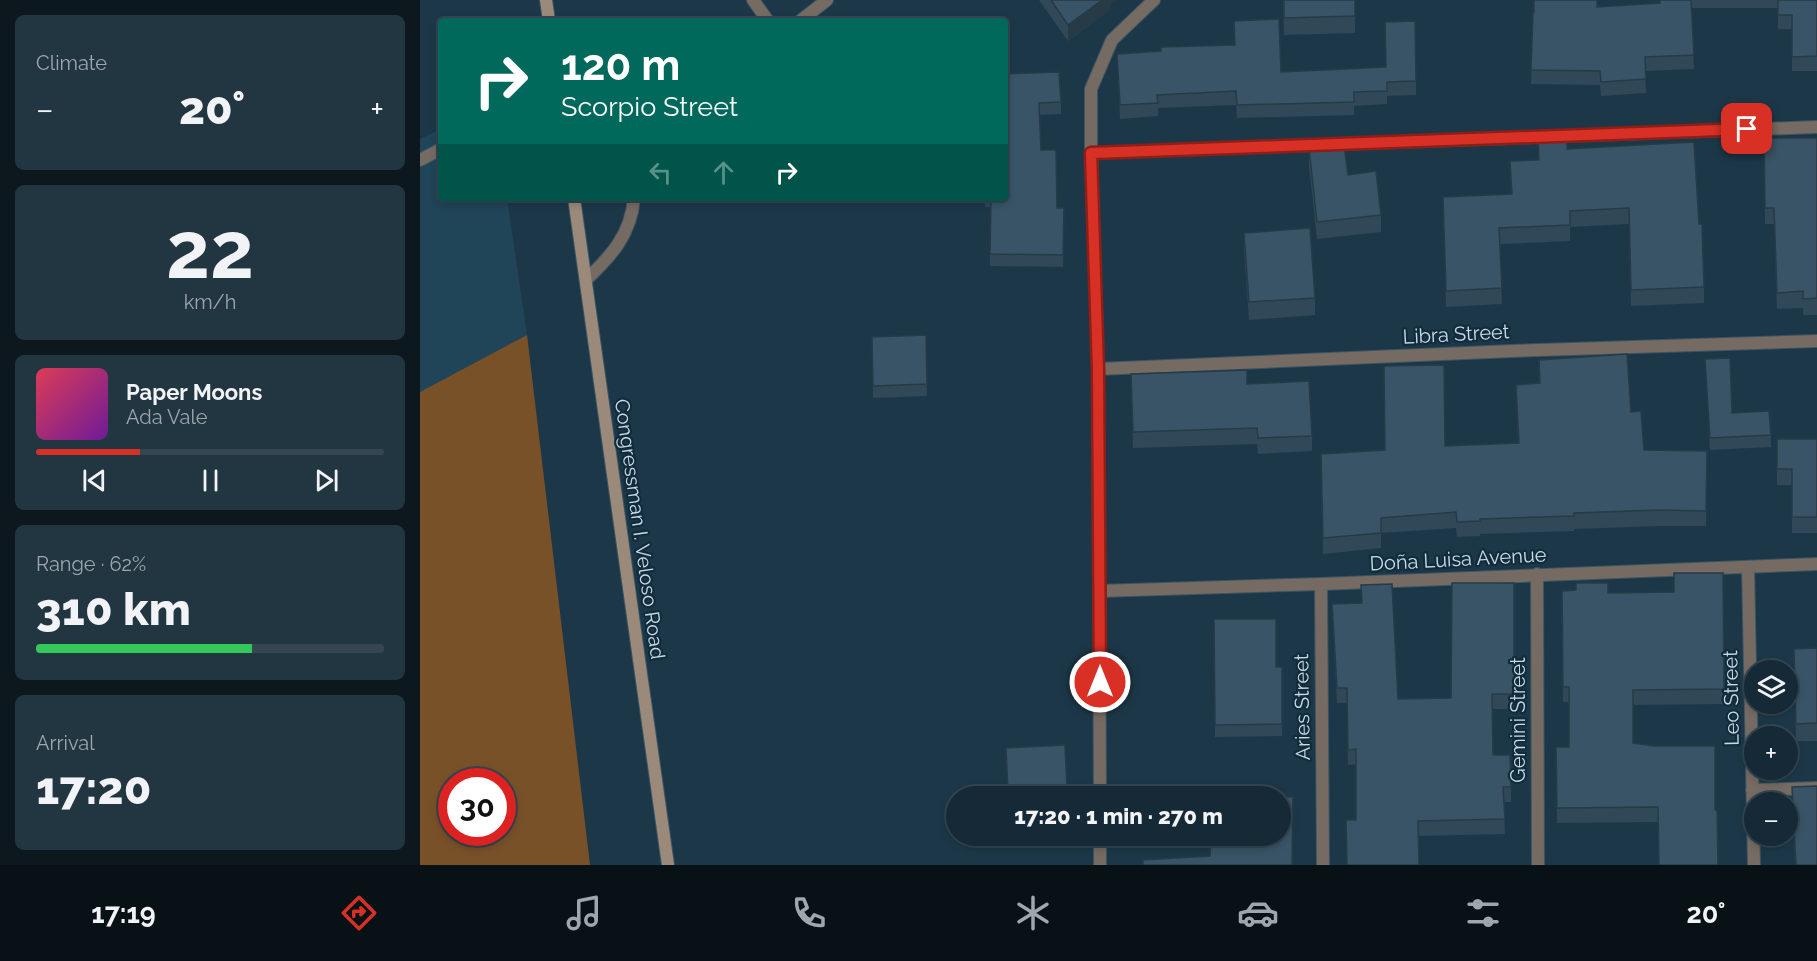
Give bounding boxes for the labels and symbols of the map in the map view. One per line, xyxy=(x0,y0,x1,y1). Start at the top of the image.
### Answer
pin xyxy=(1721,103,1772,154)
street label: Libra Street xyxy=(1402,319,1510,349)
street label: Congressman I. Veloso Road xyxy=(610,397,670,661)
street label: Doña Luisa Avenue xyxy=(1369,542,1547,576)
position arrow xyxy=(1068,650,1132,714)
street label: Leo Street xyxy=(1718,650,1744,746)
street label: Aries Street xyxy=(1289,653,1315,761)
street label: Gemini Street xyxy=(1506,657,1530,783)
speed limit sign: 30 xyxy=(438,768,516,846)

